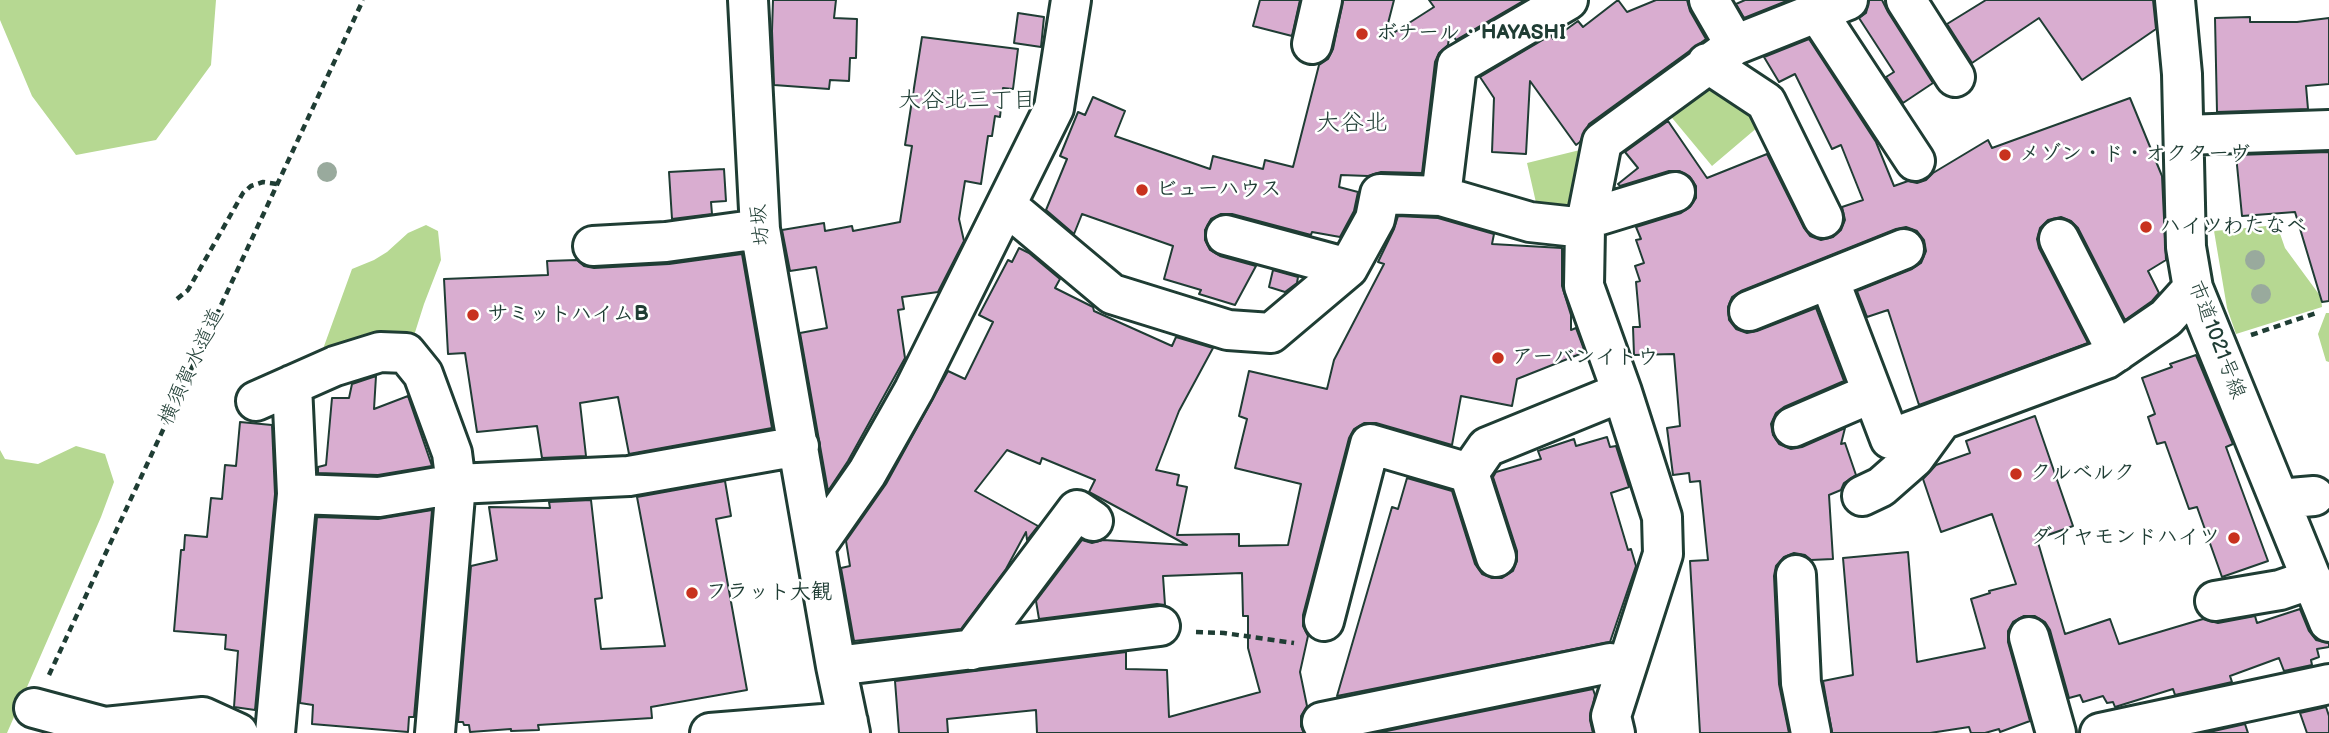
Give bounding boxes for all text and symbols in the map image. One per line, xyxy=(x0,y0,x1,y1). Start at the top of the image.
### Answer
place label: ボナール・HAYASHI xyxy=(1376,21,1566,47)
marker: ボナール・HAYASHI xyxy=(1354,26,1370,42)
district label: 大谷北三丁目 xyxy=(898,87,1036,115)
district label: 大谷北 xyxy=(1316,110,1388,138)
place label: メゾン・ド・オクターヴ xyxy=(2019,142,2250,168)
marker: メゾン・ド・オクターヴ xyxy=(1997,147,2013,163)
place label: ビューハウス xyxy=(1156,177,1282,203)
marker: ビューハウス xyxy=(1134,182,1150,198)
street label: 坊坂 xyxy=(746,203,776,247)
place label: ハイツわたなべ xyxy=(2160,214,2307,240)
marker: ハイツわたなべ xyxy=(2138,219,2154,235)
street label: 市道1021号線 xyxy=(2182,277,2250,403)
place label: サミットハイムB xyxy=(487,302,649,328)
street label: 横須賀水道道 xyxy=(154,305,230,429)
marker: サミットハイムB xyxy=(465,307,481,323)
place label: アーバンイトウ xyxy=(1512,345,1658,371)
marker: アーバンイトウ xyxy=(1490,350,1506,366)
place label: クルベルク xyxy=(2030,461,2135,487)
marker: クルベルク xyxy=(2008,466,2024,482)
place label: ダイヤモンドハイツ xyxy=(2031,525,2220,551)
marker: ダイヤモンドハイツ xyxy=(2226,530,2242,546)
place label: フラット大観 xyxy=(706,580,832,606)
marker: フラット大観 xyxy=(684,585,700,601)

